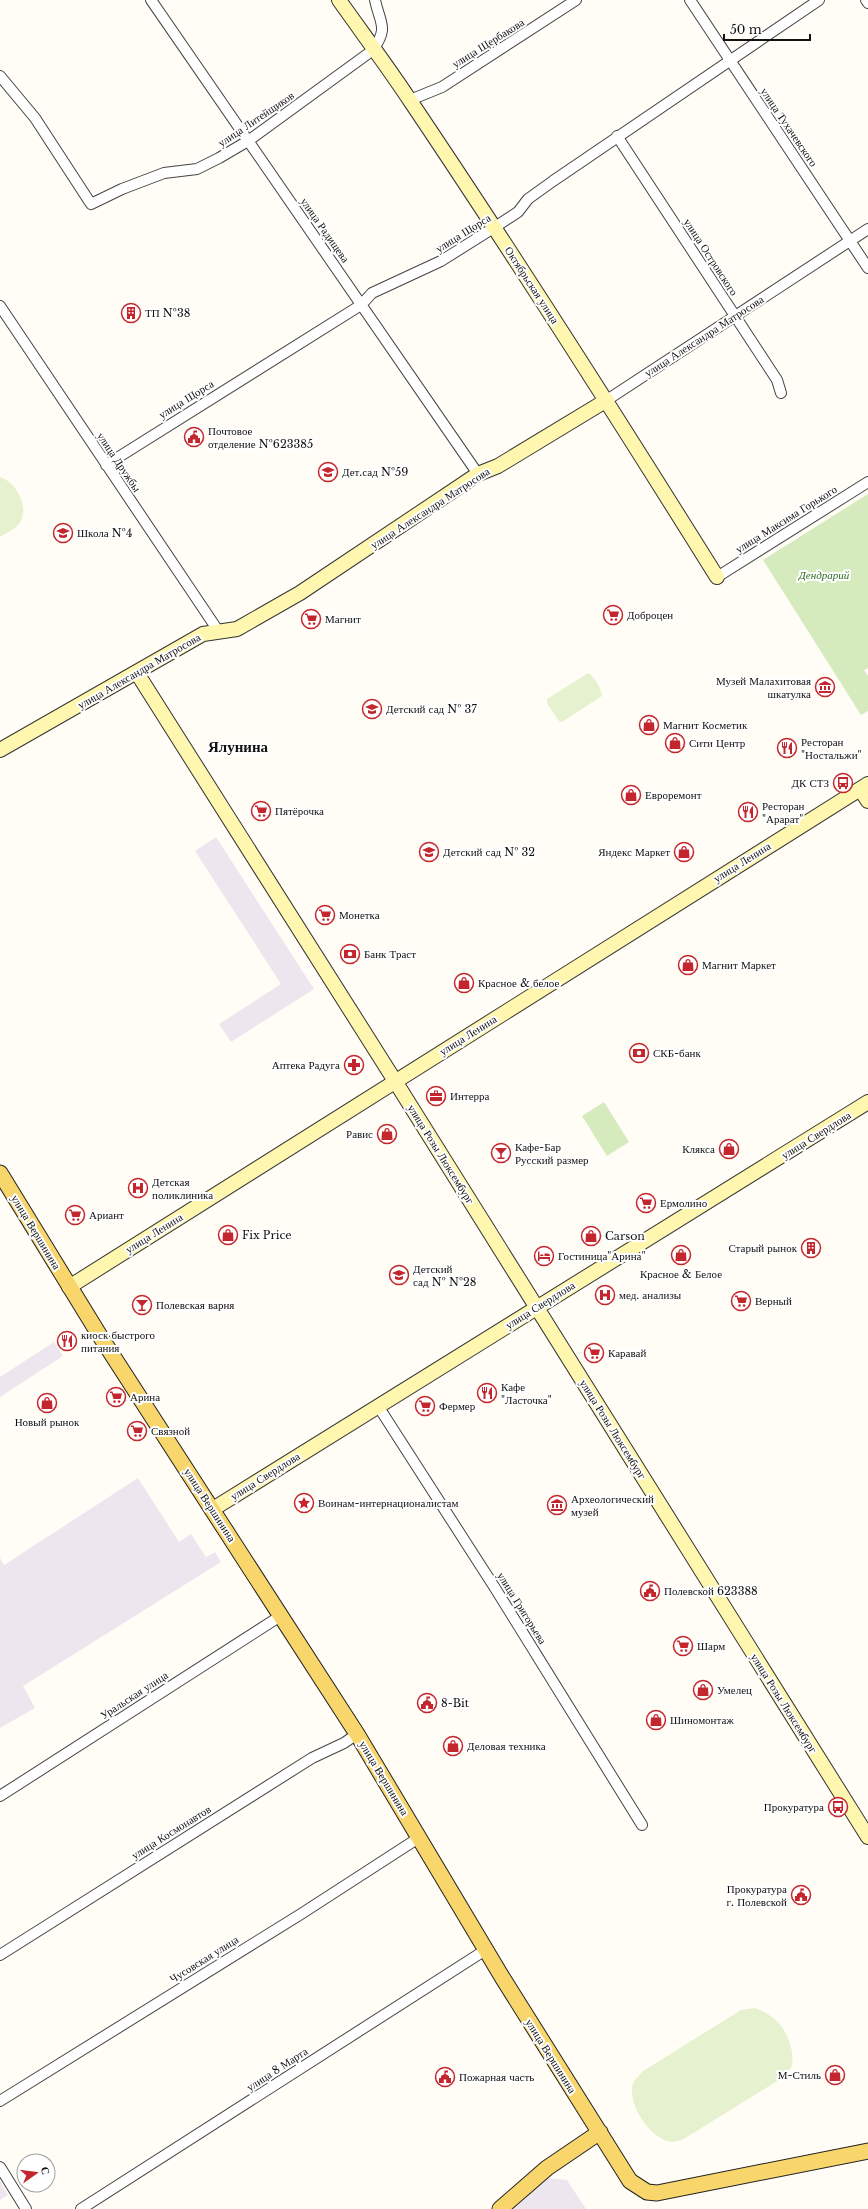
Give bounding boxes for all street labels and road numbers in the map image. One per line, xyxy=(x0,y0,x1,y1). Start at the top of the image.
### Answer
street label: улица Щербакова xyxy=(449,15,527,71)
street label: улица Тухачевского xyxy=(757,85,821,170)
street label: улица Литейщиков xyxy=(215,88,297,150)
street label: улица Радищева xyxy=(297,195,353,265)
street label: улица Щорса xyxy=(433,210,493,255)
street label: улица Островского xyxy=(681,216,741,299)
street label: Октябрьская улица xyxy=(502,244,562,326)
street label: улица Александра Матросова xyxy=(642,292,766,380)
street label: улица Щорса xyxy=(156,376,216,421)
street label: улица Дружбы xyxy=(94,429,144,495)
street label: улица Александра Матросова xyxy=(368,464,492,552)
street label: улица Максима Горького xyxy=(733,482,840,556)
street label: улица Александра Матросова xyxy=(75,630,203,712)
street label: улица Ленина xyxy=(711,839,773,885)
street label: улица Ленина xyxy=(437,1012,499,1058)
street label: улица Розы Люксембург xyxy=(405,1102,478,1207)
street label: улица Свердлова xyxy=(779,1108,854,1162)
street label: улица Вершинина xyxy=(8,1192,64,1272)
street label: улица Ленина xyxy=(123,1210,185,1256)
street label: улица Свердлова xyxy=(503,1278,578,1332)
street label: улица Розы Люксембург xyxy=(577,1377,650,1482)
street label: улица Свердлова xyxy=(228,1449,303,1503)
street label: улица Вершинина xyxy=(181,1466,239,1545)
street label: улица Григорьева xyxy=(494,1569,550,1647)
street label: улица Розы Люксембург xyxy=(748,1651,821,1756)
street label: Уральская улица xyxy=(97,1668,171,1722)
street label: улица Вершинина xyxy=(356,1738,412,1818)
street label: улица Космонавтов xyxy=(129,1802,213,1862)
street label: Чусовская улица xyxy=(167,1932,241,1986)
street label: улица Вершинина xyxy=(523,2016,580,2096)
street label: улица 8 Марта xyxy=(244,2044,310,2094)

